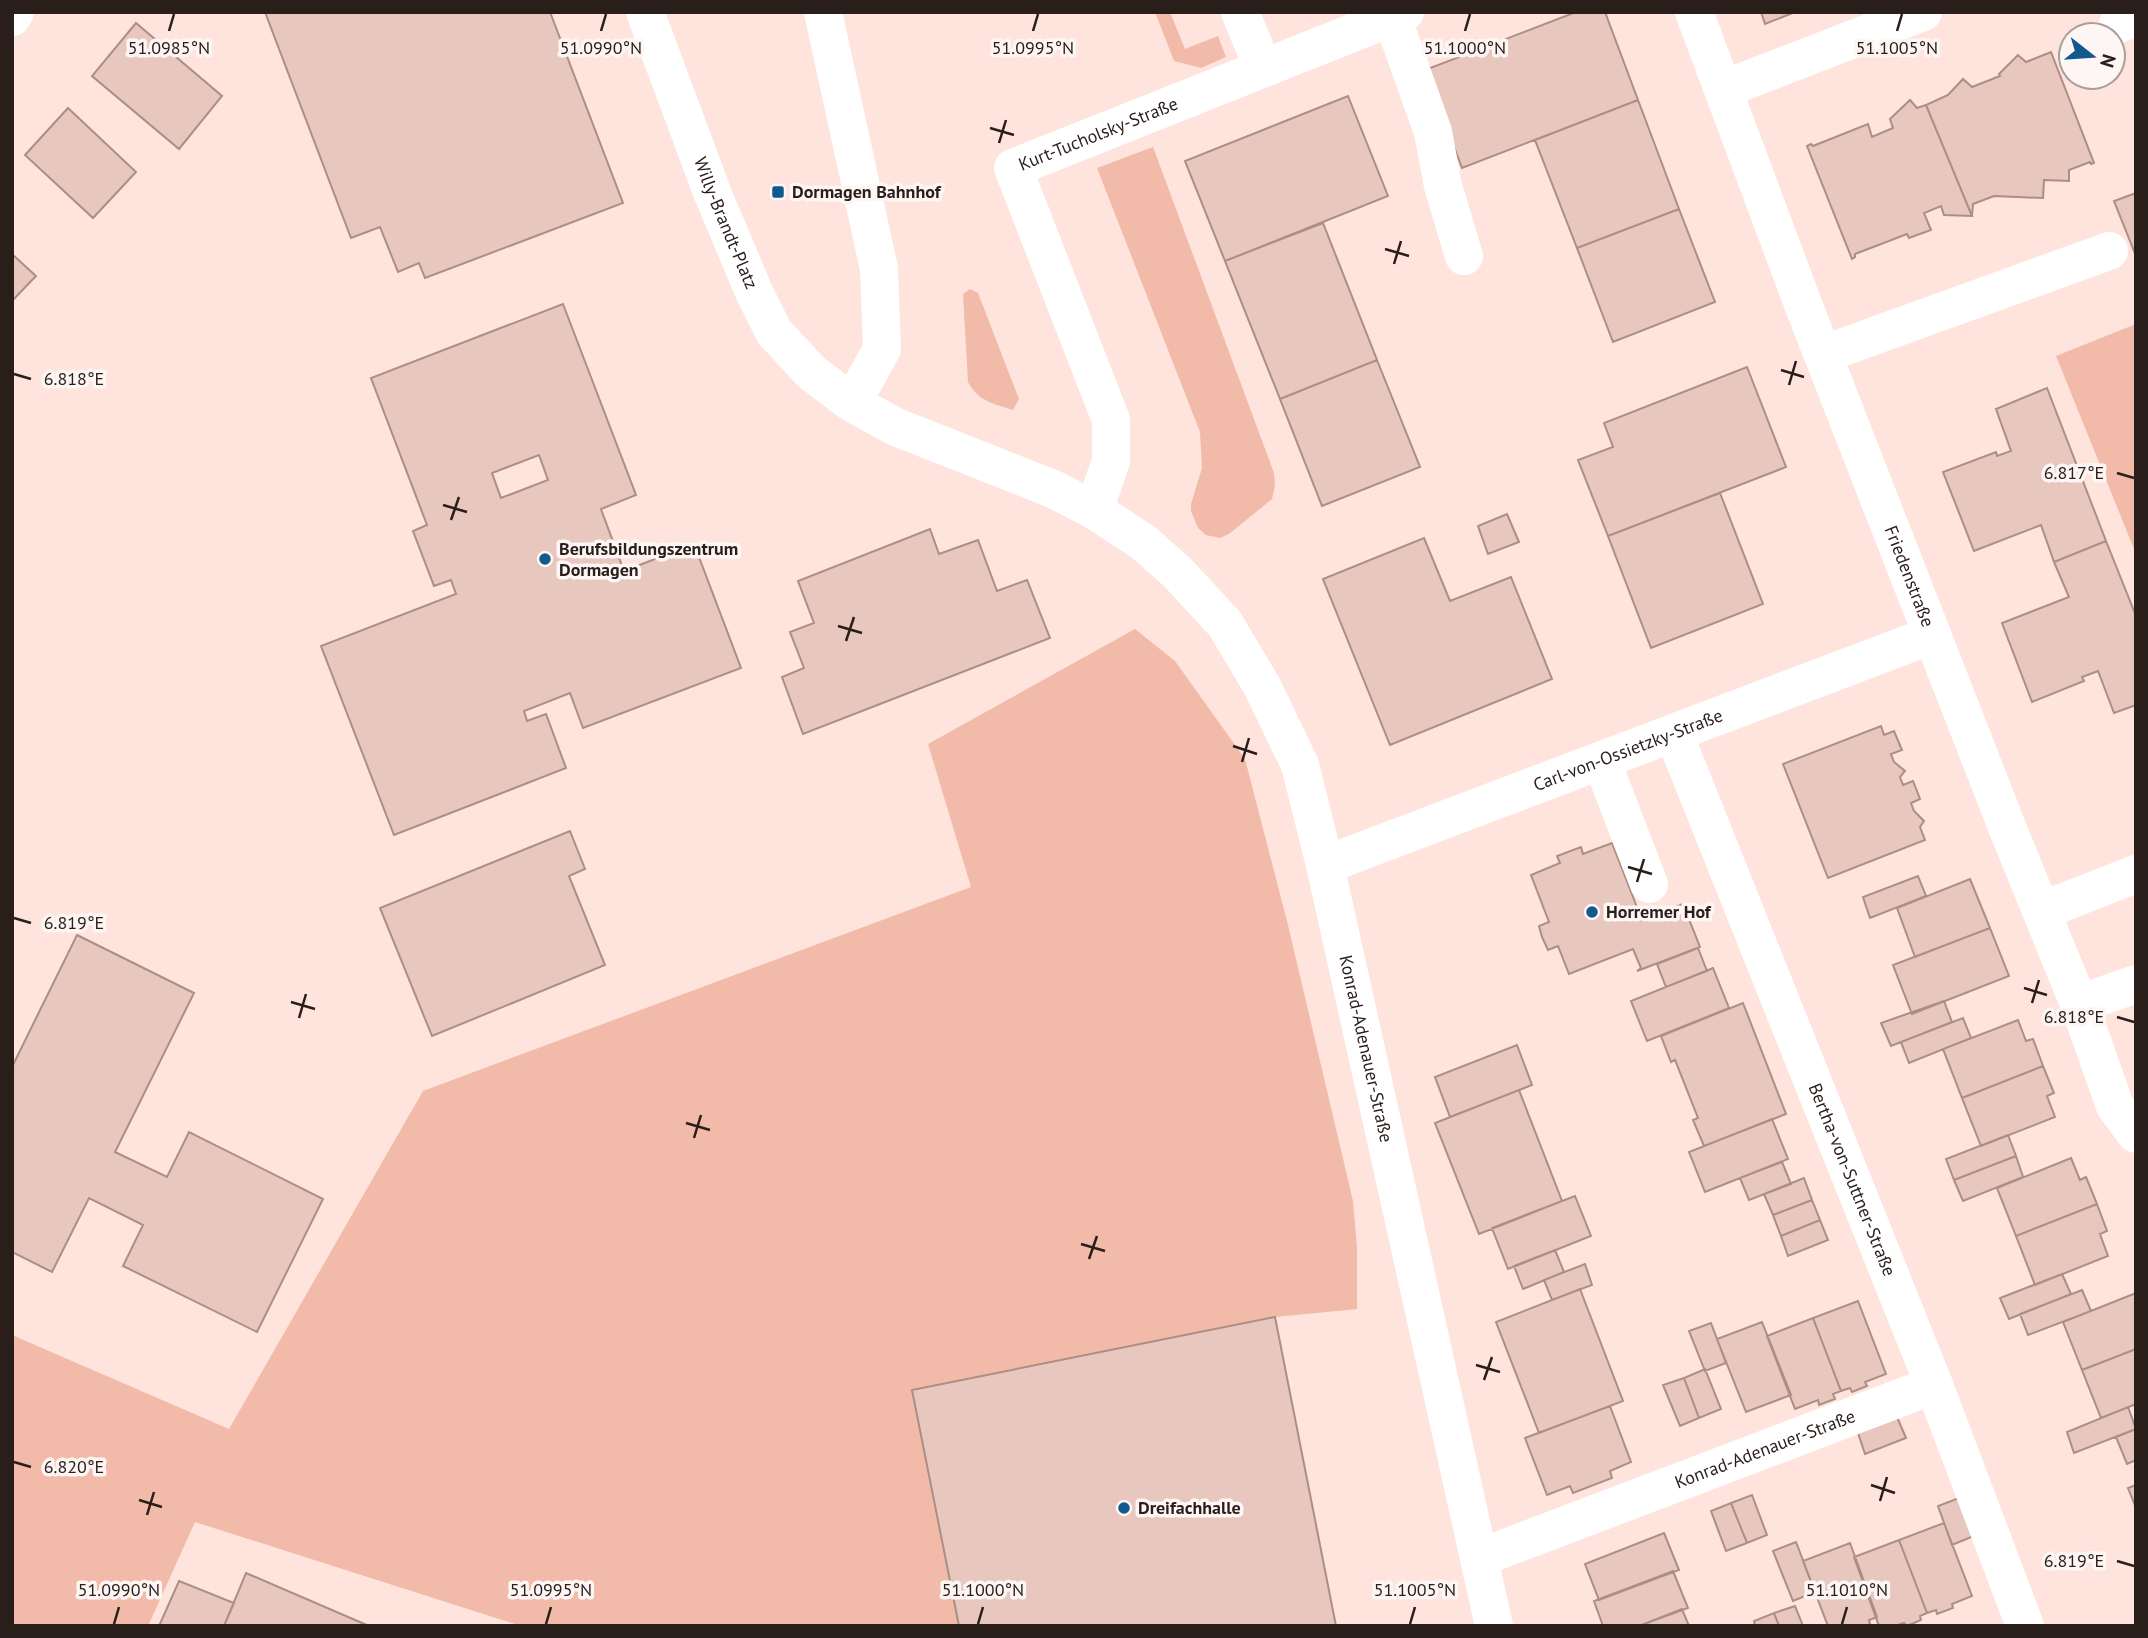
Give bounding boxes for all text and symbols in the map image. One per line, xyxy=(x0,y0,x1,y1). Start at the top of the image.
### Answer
north arrow xyxy=(2057,21,2127,91)
text: 51.0985°N xyxy=(128,36,210,59)
text: 51.0990°N xyxy=(560,36,642,59)
text: 51.0995°N xyxy=(992,36,1074,59)
text: 51.1000°N xyxy=(1424,36,1506,59)
text: 51.1005°N xyxy=(1856,36,1938,59)
text: N xyxy=(2095,51,2122,70)
street label: Kurt-Tucholsky-Straße xyxy=(1015,92,1181,176)
street label: Willy-Brandt-Platz xyxy=(689,154,763,292)
place label: Dormagen Bahnhof xyxy=(792,180,942,203)
marker: Dormagen Bahnhof xyxy=(770,184,786,200)
text: 6.818°E xyxy=(44,367,104,390)
text: 6.817°E xyxy=(2044,461,2104,484)
street label: Friedenstraße xyxy=(1880,522,1940,630)
place label: Berufsbildungszentrum Dormagen xyxy=(559,537,738,581)
marker: Berufsbildungszentrum Dormagen xyxy=(537,551,553,567)
street label: Carl-von-Ossietzky-Straße xyxy=(1530,703,1726,796)
place label: Horremer Hof xyxy=(1606,900,1712,923)
marker: Horremer Hof xyxy=(1584,904,1600,920)
text: 6.819°E xyxy=(44,911,104,934)
street label: Konrad-Adenauer-Straße xyxy=(1334,953,1398,1144)
text: 6.818°E xyxy=(2044,1005,2104,1028)
street label: Bertha-von-Suttner-Straße xyxy=(1804,1080,1901,1279)
street label: Konrad-Adenauer-Straße xyxy=(1671,1404,1858,1493)
text: 6.820°E xyxy=(44,1455,104,1478)
place label: Dreifachhalle xyxy=(1138,1496,1241,1519)
marker: Dreifachhalle xyxy=(1116,1500,1132,1516)
text: 6.819°E xyxy=(2044,1549,2104,1572)
text: 51.0990°N xyxy=(78,1578,160,1601)
text: 51.0995°N xyxy=(510,1578,592,1601)
text: 51.1000°N xyxy=(942,1578,1024,1601)
text: 51.1005°N xyxy=(1374,1578,1456,1601)
text: 51.1010°N xyxy=(1806,1578,1888,1601)

